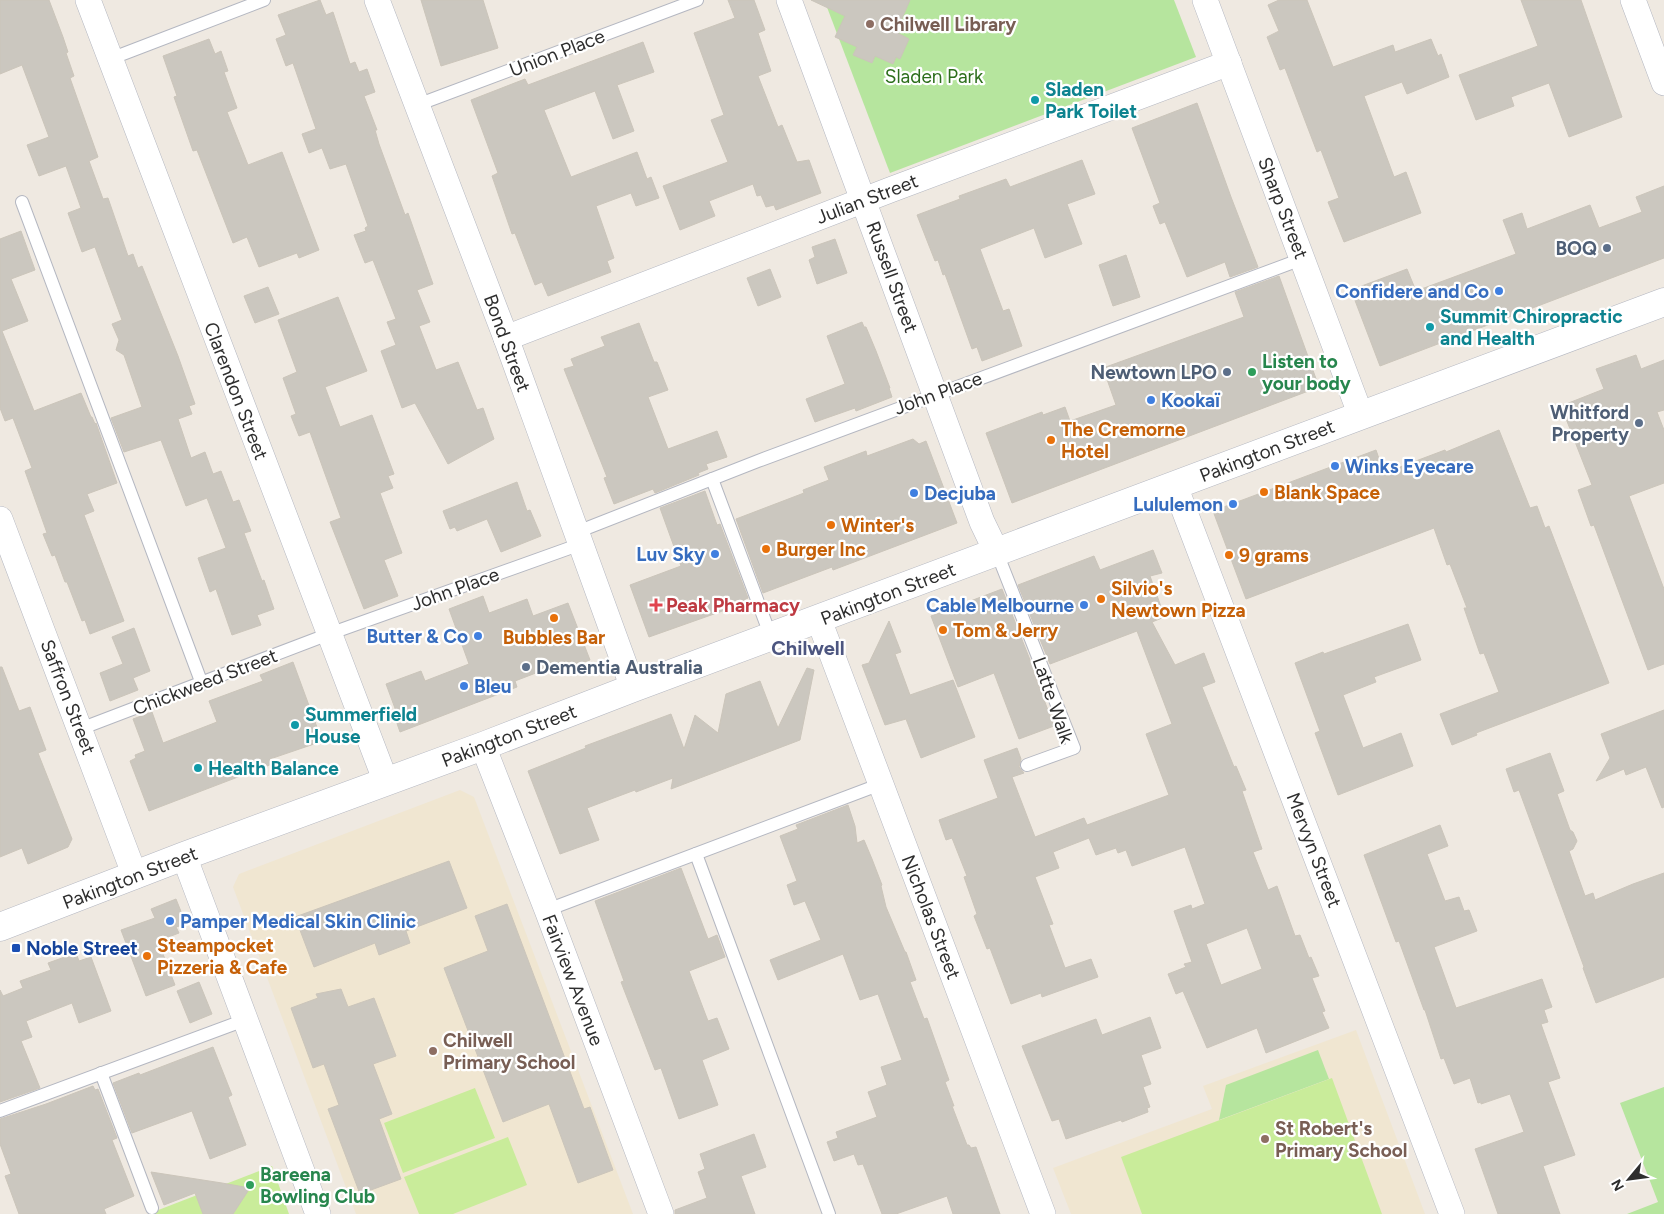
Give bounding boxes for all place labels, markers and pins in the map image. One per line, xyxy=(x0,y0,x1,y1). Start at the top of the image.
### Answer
place label: Chilwell Library xyxy=(880,13,1016,36)
marker: Chilwell Library xyxy=(864,18,876,30)
place label: Sladen Park Toilet xyxy=(1045,78,1137,123)
marker: Sladen Park Toilet xyxy=(1029,94,1041,106)
place label: BOQ xyxy=(1555,237,1597,260)
marker: BOQ xyxy=(1601,242,1613,254)
place label: Confidere and Co xyxy=(1335,280,1489,303)
marker: Confidere and Co xyxy=(1493,285,1505,297)
place label: Summit Chiropractic and Health xyxy=(1440,305,1623,350)
marker: Summit Chiropractic and Health xyxy=(1424,321,1436,333)
place label: Listen to your body xyxy=(1262,350,1351,395)
place label: Newtown LPO xyxy=(1090,361,1217,384)
marker: Newtown LPO xyxy=(1221,366,1233,378)
marker: Listen to your body xyxy=(1246,366,1258,378)
place label: Kookaï xyxy=(1161,389,1221,412)
marker: Kookaï xyxy=(1145,394,1157,406)
place label: Whitford Property xyxy=(1550,401,1629,446)
marker: Whitford Property xyxy=(1633,417,1645,429)
place label: The Cremorne Hotel xyxy=(1061,418,1186,463)
marker: The Cremorne Hotel xyxy=(1045,434,1057,446)
place label: Winks Eyecare xyxy=(1345,455,1474,478)
marker: Winks Eyecare xyxy=(1329,460,1341,472)
place label: Blank Space xyxy=(1274,481,1380,504)
place label: Decjuba xyxy=(924,482,996,505)
marker: Blank Space xyxy=(1258,486,1270,498)
marker: Decjuba xyxy=(908,487,920,499)
place label: Lululemon xyxy=(1133,493,1223,516)
marker: Lululemon xyxy=(1227,498,1239,510)
place label: Winter's xyxy=(841,514,914,537)
marker: Winter's xyxy=(825,519,837,531)
place label: Burger Inc xyxy=(776,538,866,561)
place label: Luv Sky xyxy=(636,543,705,566)
marker: Burger Inc xyxy=(760,543,772,555)
place label: 9 grams xyxy=(1239,544,1309,567)
marker: Luv Sky xyxy=(709,548,721,560)
marker: 9 grams xyxy=(1223,549,1235,561)
place label: Silvio's Newtown Pizza xyxy=(1111,577,1246,622)
marker: Silvio's Newtown Pizza xyxy=(1095,593,1107,605)
place label: Peak Pharmacy xyxy=(666,594,800,617)
place label: Cable Melbourne xyxy=(926,594,1074,617)
marker: Peak Pharmacy xyxy=(650,599,662,611)
marker: Cable Melbourne xyxy=(1078,599,1090,611)
marker: Bubbles Bar xyxy=(548,612,560,624)
place label: Tom & Jerry xyxy=(953,619,1058,642)
marker: Tom & Jerry xyxy=(937,624,949,636)
place label: Butter & Co xyxy=(367,625,468,648)
place label: Bubbles Bar xyxy=(503,626,605,649)
marker: Butter & Co xyxy=(472,630,484,642)
place label: Dementia Australia xyxy=(536,656,703,679)
marker: Dementia Australia xyxy=(520,661,532,673)
place label: Bleu xyxy=(474,675,512,698)
marker: Bleu xyxy=(458,680,470,692)
place label: Summerfield House xyxy=(305,703,417,748)
marker: Summerfield House xyxy=(289,719,301,731)
place label: Health Balance xyxy=(208,757,339,780)
marker: Health Balance xyxy=(192,762,204,774)
place label: Pamper Medical Skin Clinic xyxy=(180,910,416,933)
marker: Pamper Medical Skin Clinic xyxy=(164,915,176,927)
place label: Steampocket Pizzeria & Cafe xyxy=(157,934,288,979)
place label: Noble Street xyxy=(26,937,138,960)
marker: Noble Street xyxy=(10,942,22,954)
marker: Steampocket Pizzeria & Cafe xyxy=(141,950,153,962)
place label: Chilwell Primary School xyxy=(443,1029,575,1074)
marker: Chilwell Primary School xyxy=(427,1045,439,1057)
place label: St Robert's Primary School xyxy=(1275,1117,1407,1162)
marker: St Robert's Primary School xyxy=(1259,1133,1271,1145)
place label: Bareena Bowling Club xyxy=(260,1163,375,1208)
marker: Bareena Bowling Club xyxy=(244,1179,256,1191)

